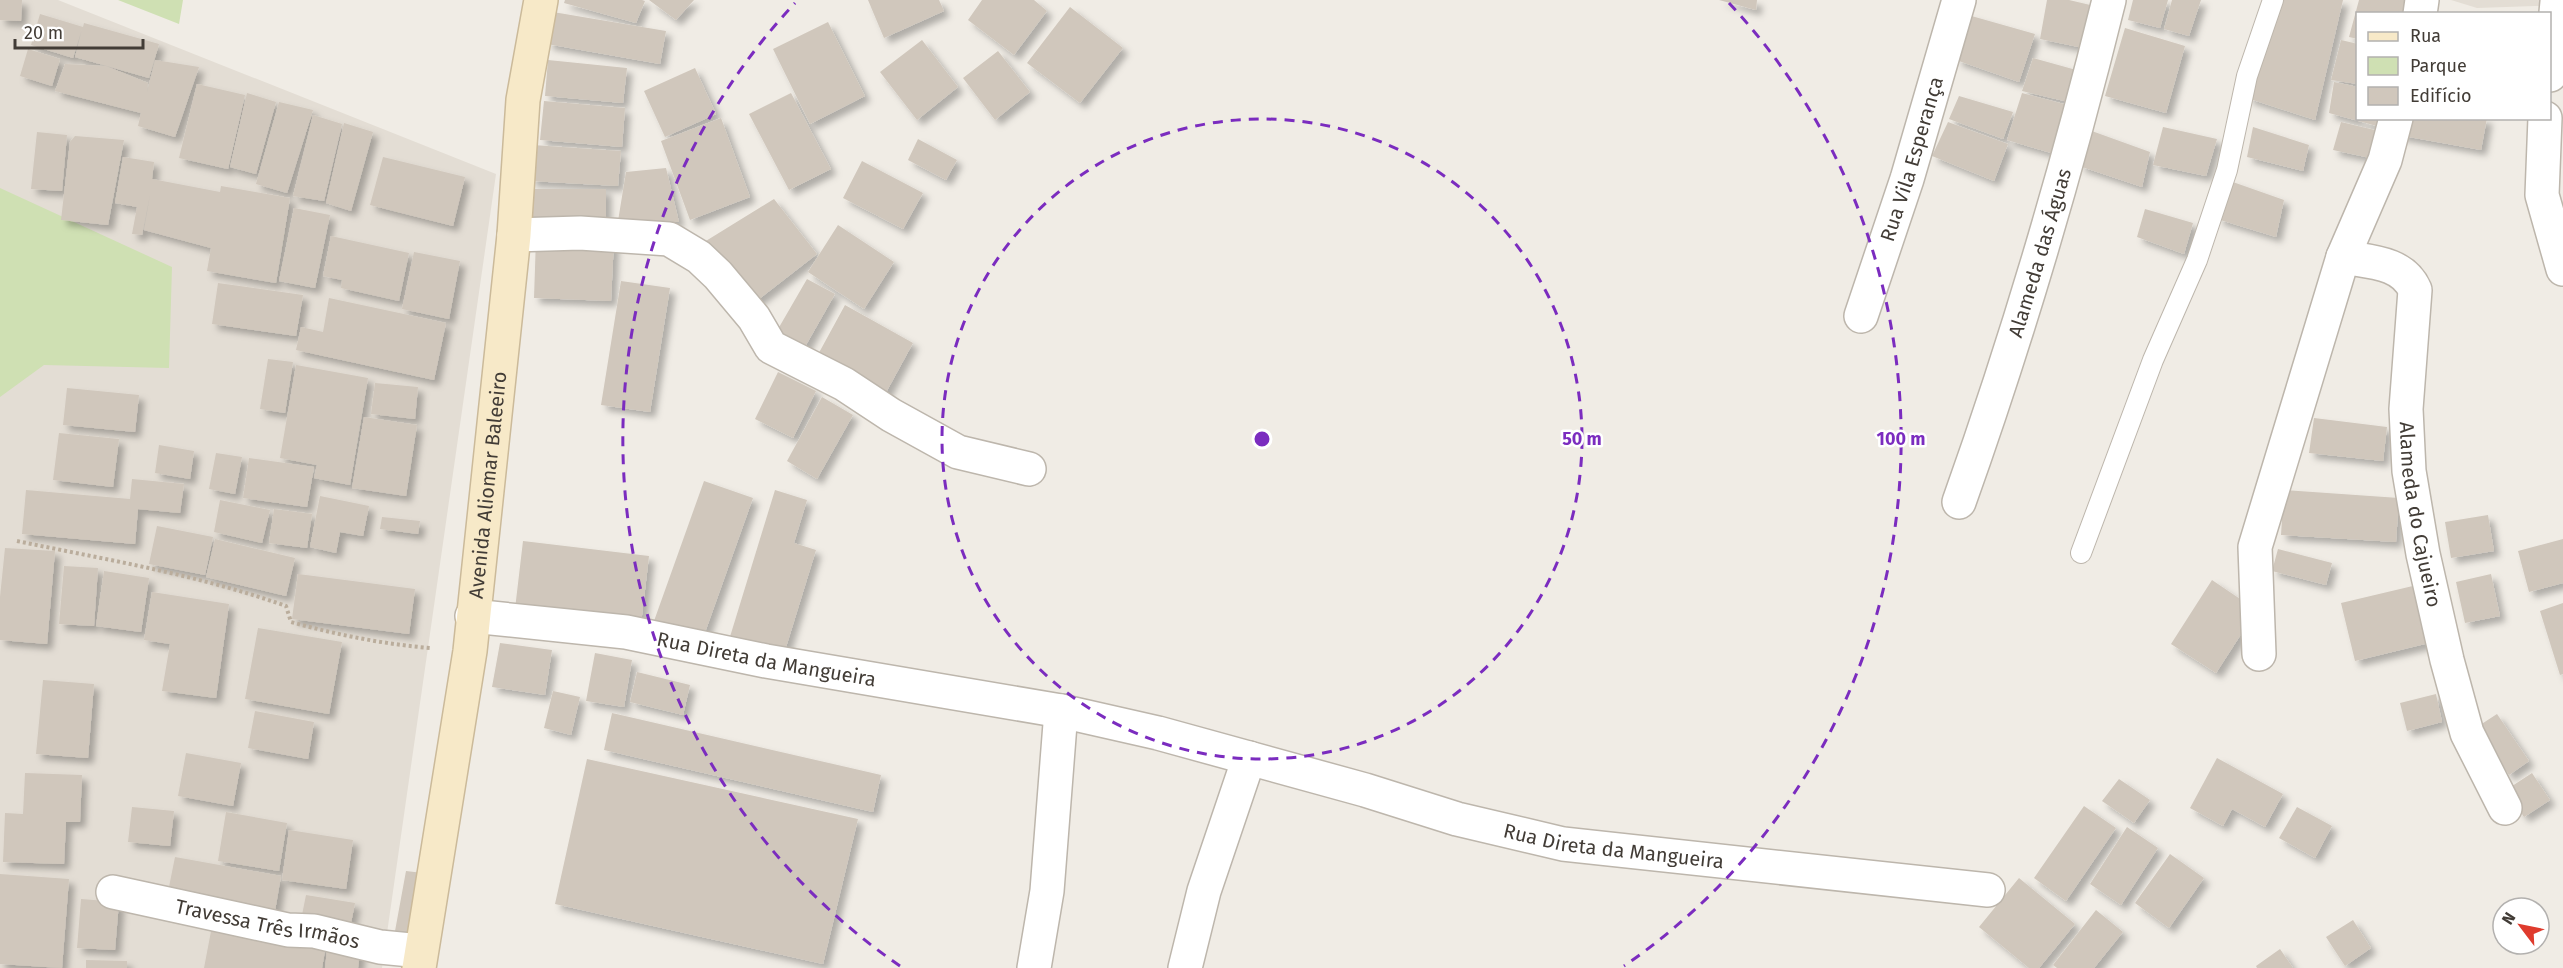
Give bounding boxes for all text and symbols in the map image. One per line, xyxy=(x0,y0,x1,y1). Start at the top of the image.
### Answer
scale bar xyxy=(15,12,142,50)
legend xyxy=(2356,12,2551,120)
text: 20 m xyxy=(24,22,63,44)
text: Rua xyxy=(2410,25,2441,47)
text: Parque xyxy=(2410,55,2467,77)
street label: Rua Vila Esperança xyxy=(1875,74,1948,245)
text: Edifício xyxy=(2410,85,2472,107)
street label: Alameda das Águas xyxy=(2003,166,2076,340)
street label: Avenida Aliomar Baleeiro xyxy=(464,370,511,600)
street label: Alameda do Cajueiro xyxy=(2395,421,2447,609)
text: 50 m xyxy=(1562,428,1602,450)
text: 100 m xyxy=(1877,428,1925,450)
centre of rings xyxy=(1252,429,1272,449)
street label: Rua Direta da Mangueira xyxy=(655,627,878,691)
street label: Rua Direta da Mangueira xyxy=(1501,818,1725,873)
street label: Travessa Três Irmãos xyxy=(173,894,362,954)
north arrow xyxy=(2491,896,2551,956)
text: N xyxy=(2498,909,2520,928)

